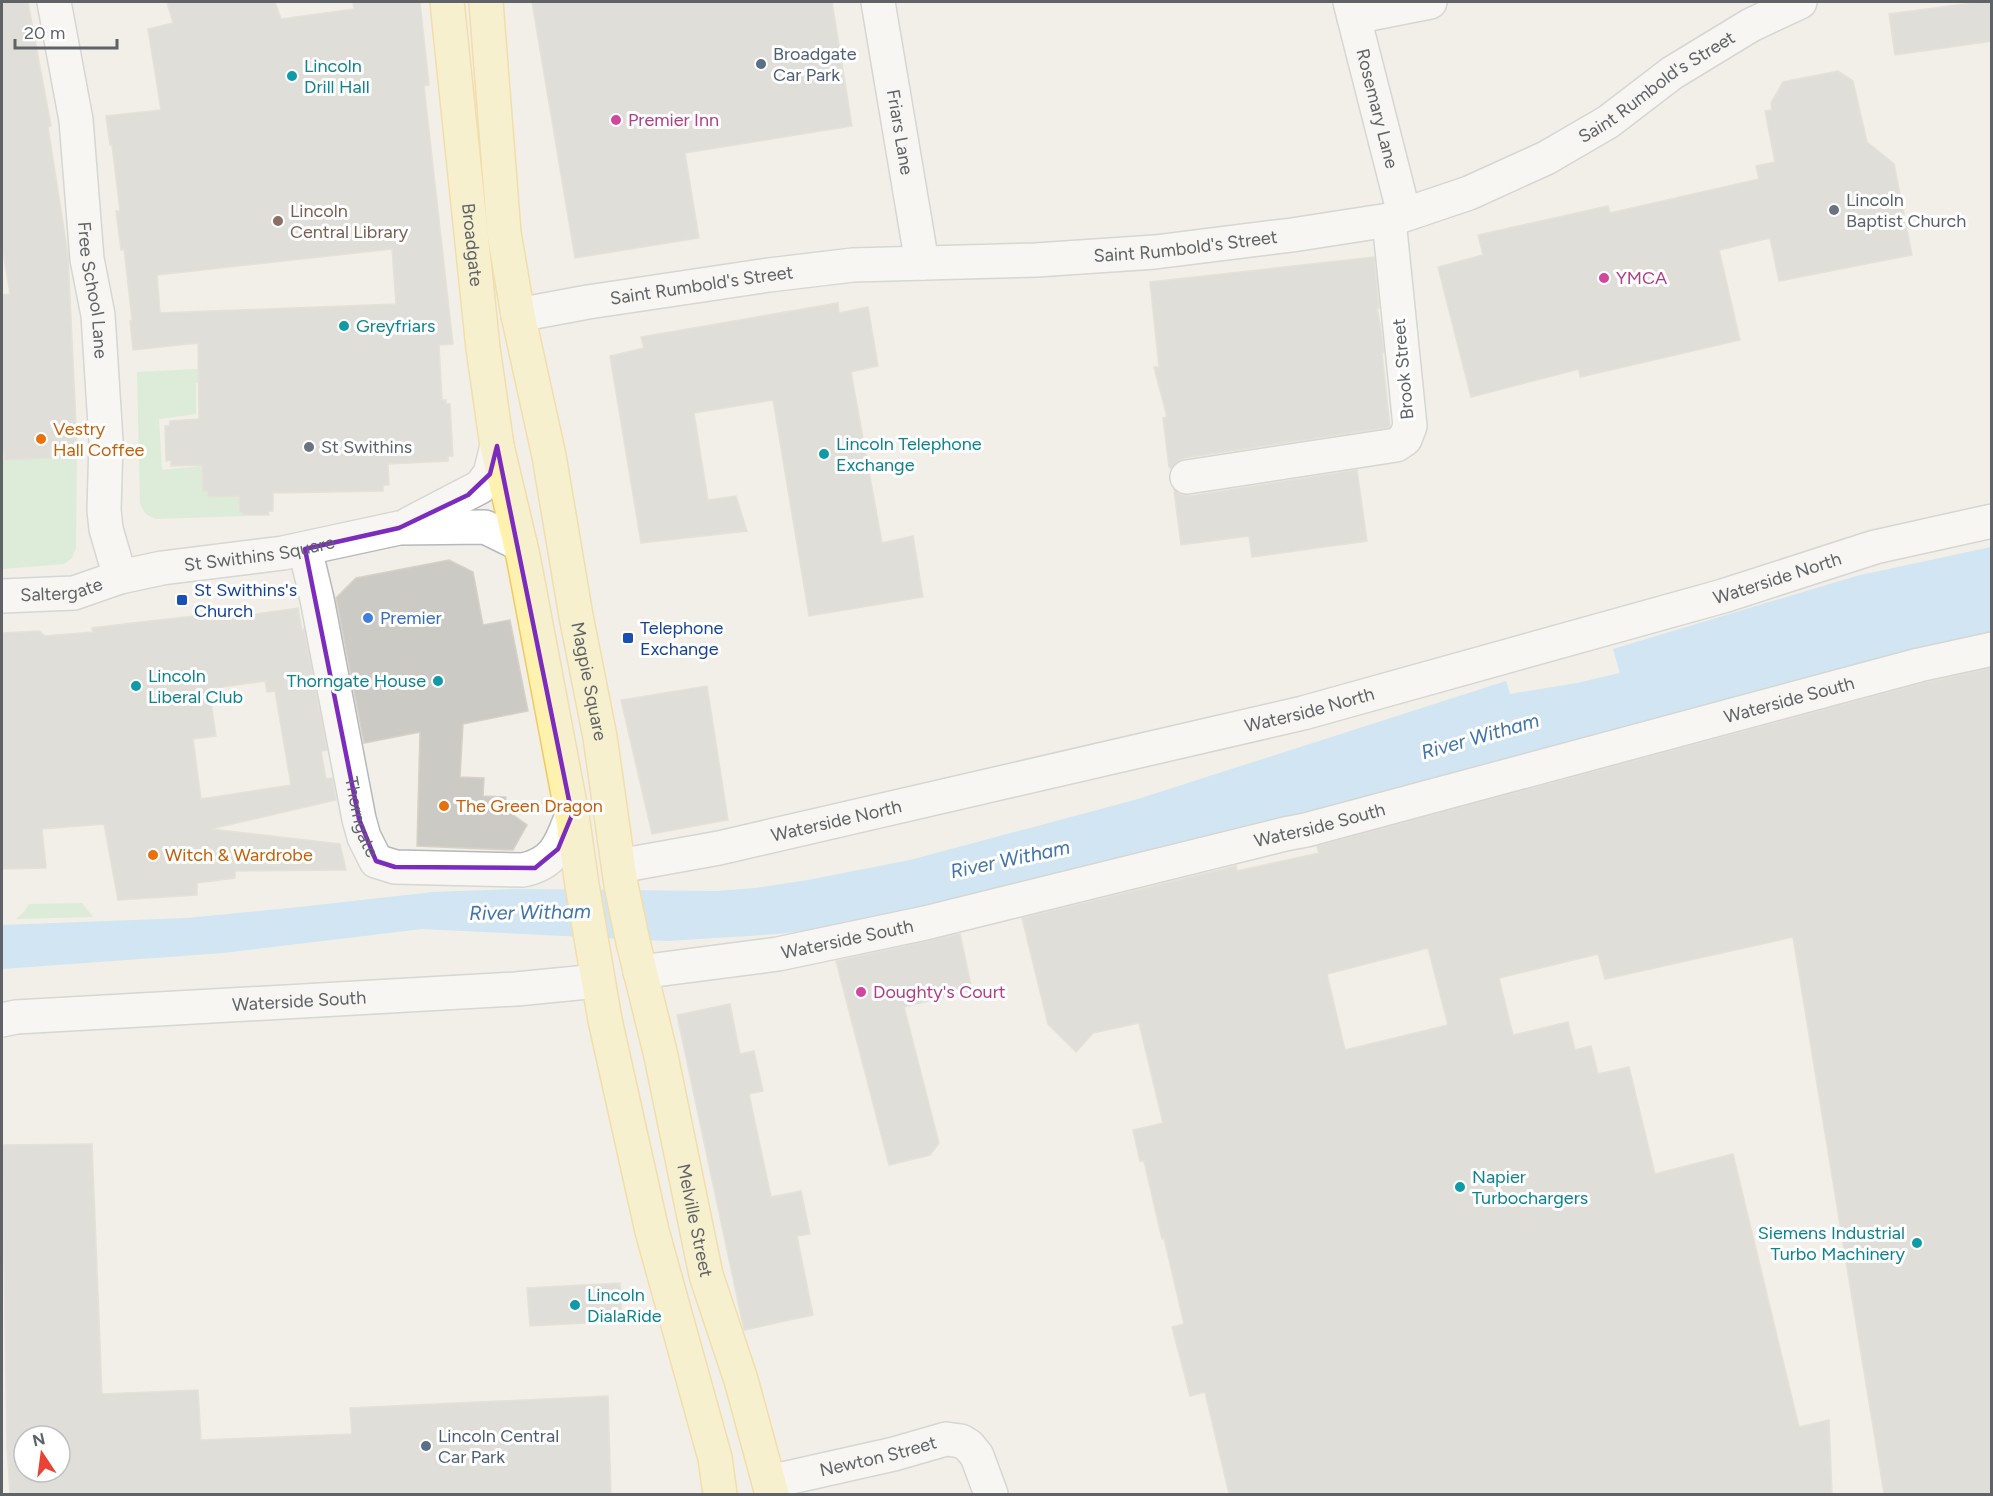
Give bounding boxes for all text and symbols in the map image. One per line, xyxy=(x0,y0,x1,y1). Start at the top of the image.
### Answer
scale bar xyxy=(15,12,117,50)
text: 20 m xyxy=(24,22,65,44)
street label: Saint Rumbold's Street xyxy=(1574,26,1739,148)
place label: Broadgate Car Park xyxy=(773,43,857,86)
street label: Rosemary Lane xyxy=(1351,46,1403,171)
place label: Lincoln Drill Hall xyxy=(304,55,370,98)
marker: Broadgate Car Park xyxy=(754,57,768,71)
marker: Lincoln Drill Hall xyxy=(285,69,299,83)
street label: Friars Lane xyxy=(882,88,918,177)
place label: Premier Inn xyxy=(628,109,719,131)
marker: Premier Inn xyxy=(609,113,623,127)
place label: Lincoln Baptist Church xyxy=(1846,189,1966,232)
place label: Lincoln Central Library xyxy=(290,200,409,243)
street label: Broadgate xyxy=(457,202,488,288)
marker: Lincoln Baptist Church xyxy=(1827,203,1841,217)
marker: Lincoln Central Library xyxy=(271,214,285,228)
street label: Free School Lane xyxy=(73,221,112,359)
street label: Saint Rumbold's Street xyxy=(1093,226,1279,267)
street label: Saint Rumbold's Street xyxy=(609,261,795,310)
place label: YMCA xyxy=(1616,267,1667,289)
marker: YMCA xyxy=(1597,271,1611,285)
place label: Greyfriars xyxy=(356,315,435,337)
street label: Brook Street xyxy=(1388,317,1418,421)
marker: Greyfriars xyxy=(337,319,351,333)
place label: Vestry Hall Coffee xyxy=(53,418,145,461)
marker: Vestry Hall Coffee xyxy=(34,432,48,446)
place label: Lincoln Telephone Exchange xyxy=(836,433,982,476)
place label: St Swithins xyxy=(321,436,412,458)
marker: St Swithins xyxy=(302,440,316,454)
marker: Lincoln Telephone Exchange xyxy=(817,447,831,461)
street label: St Swithins Square xyxy=(183,531,337,576)
street label: Waterside North xyxy=(1711,548,1844,609)
street label: Saltergate xyxy=(20,573,106,606)
place label: St Swithins's Church xyxy=(194,579,297,622)
marker: St Swithins's Church xyxy=(175,593,189,607)
place label: Premier xyxy=(380,607,442,629)
marker: Premier xyxy=(361,611,375,625)
place label: Telephone Exchange xyxy=(640,617,724,660)
street label: Magpie Square xyxy=(566,620,612,743)
marker: Telephone Exchange xyxy=(621,631,635,645)
place label: Lincoln Liberal Club xyxy=(148,665,243,708)
place label: Thorngate House xyxy=(286,670,426,692)
street label: Waterside South xyxy=(1721,672,1857,728)
marker: Thorngate House xyxy=(431,674,445,688)
marker: Lincoln Liberal Club xyxy=(129,679,143,693)
street label: Waterside North xyxy=(1242,683,1377,737)
water label: River Witham xyxy=(1418,708,1542,764)
street label: Thorngate xyxy=(340,775,383,861)
place label: The Green Dragon xyxy=(456,795,603,817)
street label: Waterside North xyxy=(769,795,904,847)
street label: Waterside South xyxy=(1252,798,1388,852)
marker: The Green Dragon xyxy=(437,799,451,813)
water label: River Witham xyxy=(948,835,1072,883)
place label: Witch & Wardrobe xyxy=(165,844,313,866)
marker: Witch & Wardrobe xyxy=(146,848,160,862)
water label: River Witham xyxy=(469,899,591,925)
street label: Waterside South xyxy=(779,915,915,964)
place label: Doughty's Court xyxy=(873,981,1006,1003)
marker: Doughty's Court xyxy=(854,985,868,999)
street label: Waterside South xyxy=(232,986,367,1016)
street label: Melville Street xyxy=(672,1162,717,1279)
place label: Napier Turbochargers xyxy=(1472,1166,1588,1209)
marker: Napier Turbochargers xyxy=(1453,1180,1467,1194)
place label: Siemens Industrial Turbo Machinery xyxy=(1758,1222,1906,1265)
marker: Siemens Industrial Turbo Machinery xyxy=(1910,1236,1924,1250)
place label: Lincoln DialaRide xyxy=(587,1284,662,1327)
marker: Lincoln DialaRide xyxy=(568,1298,582,1312)
north arrow xyxy=(12,1424,72,1484)
place label: Lincoln Central Car Park xyxy=(438,1425,559,1468)
text: N xyxy=(31,1429,47,1451)
street label: Newton Street xyxy=(817,1431,939,1481)
marker: Lincoln Central Car Park xyxy=(419,1439,433,1453)

